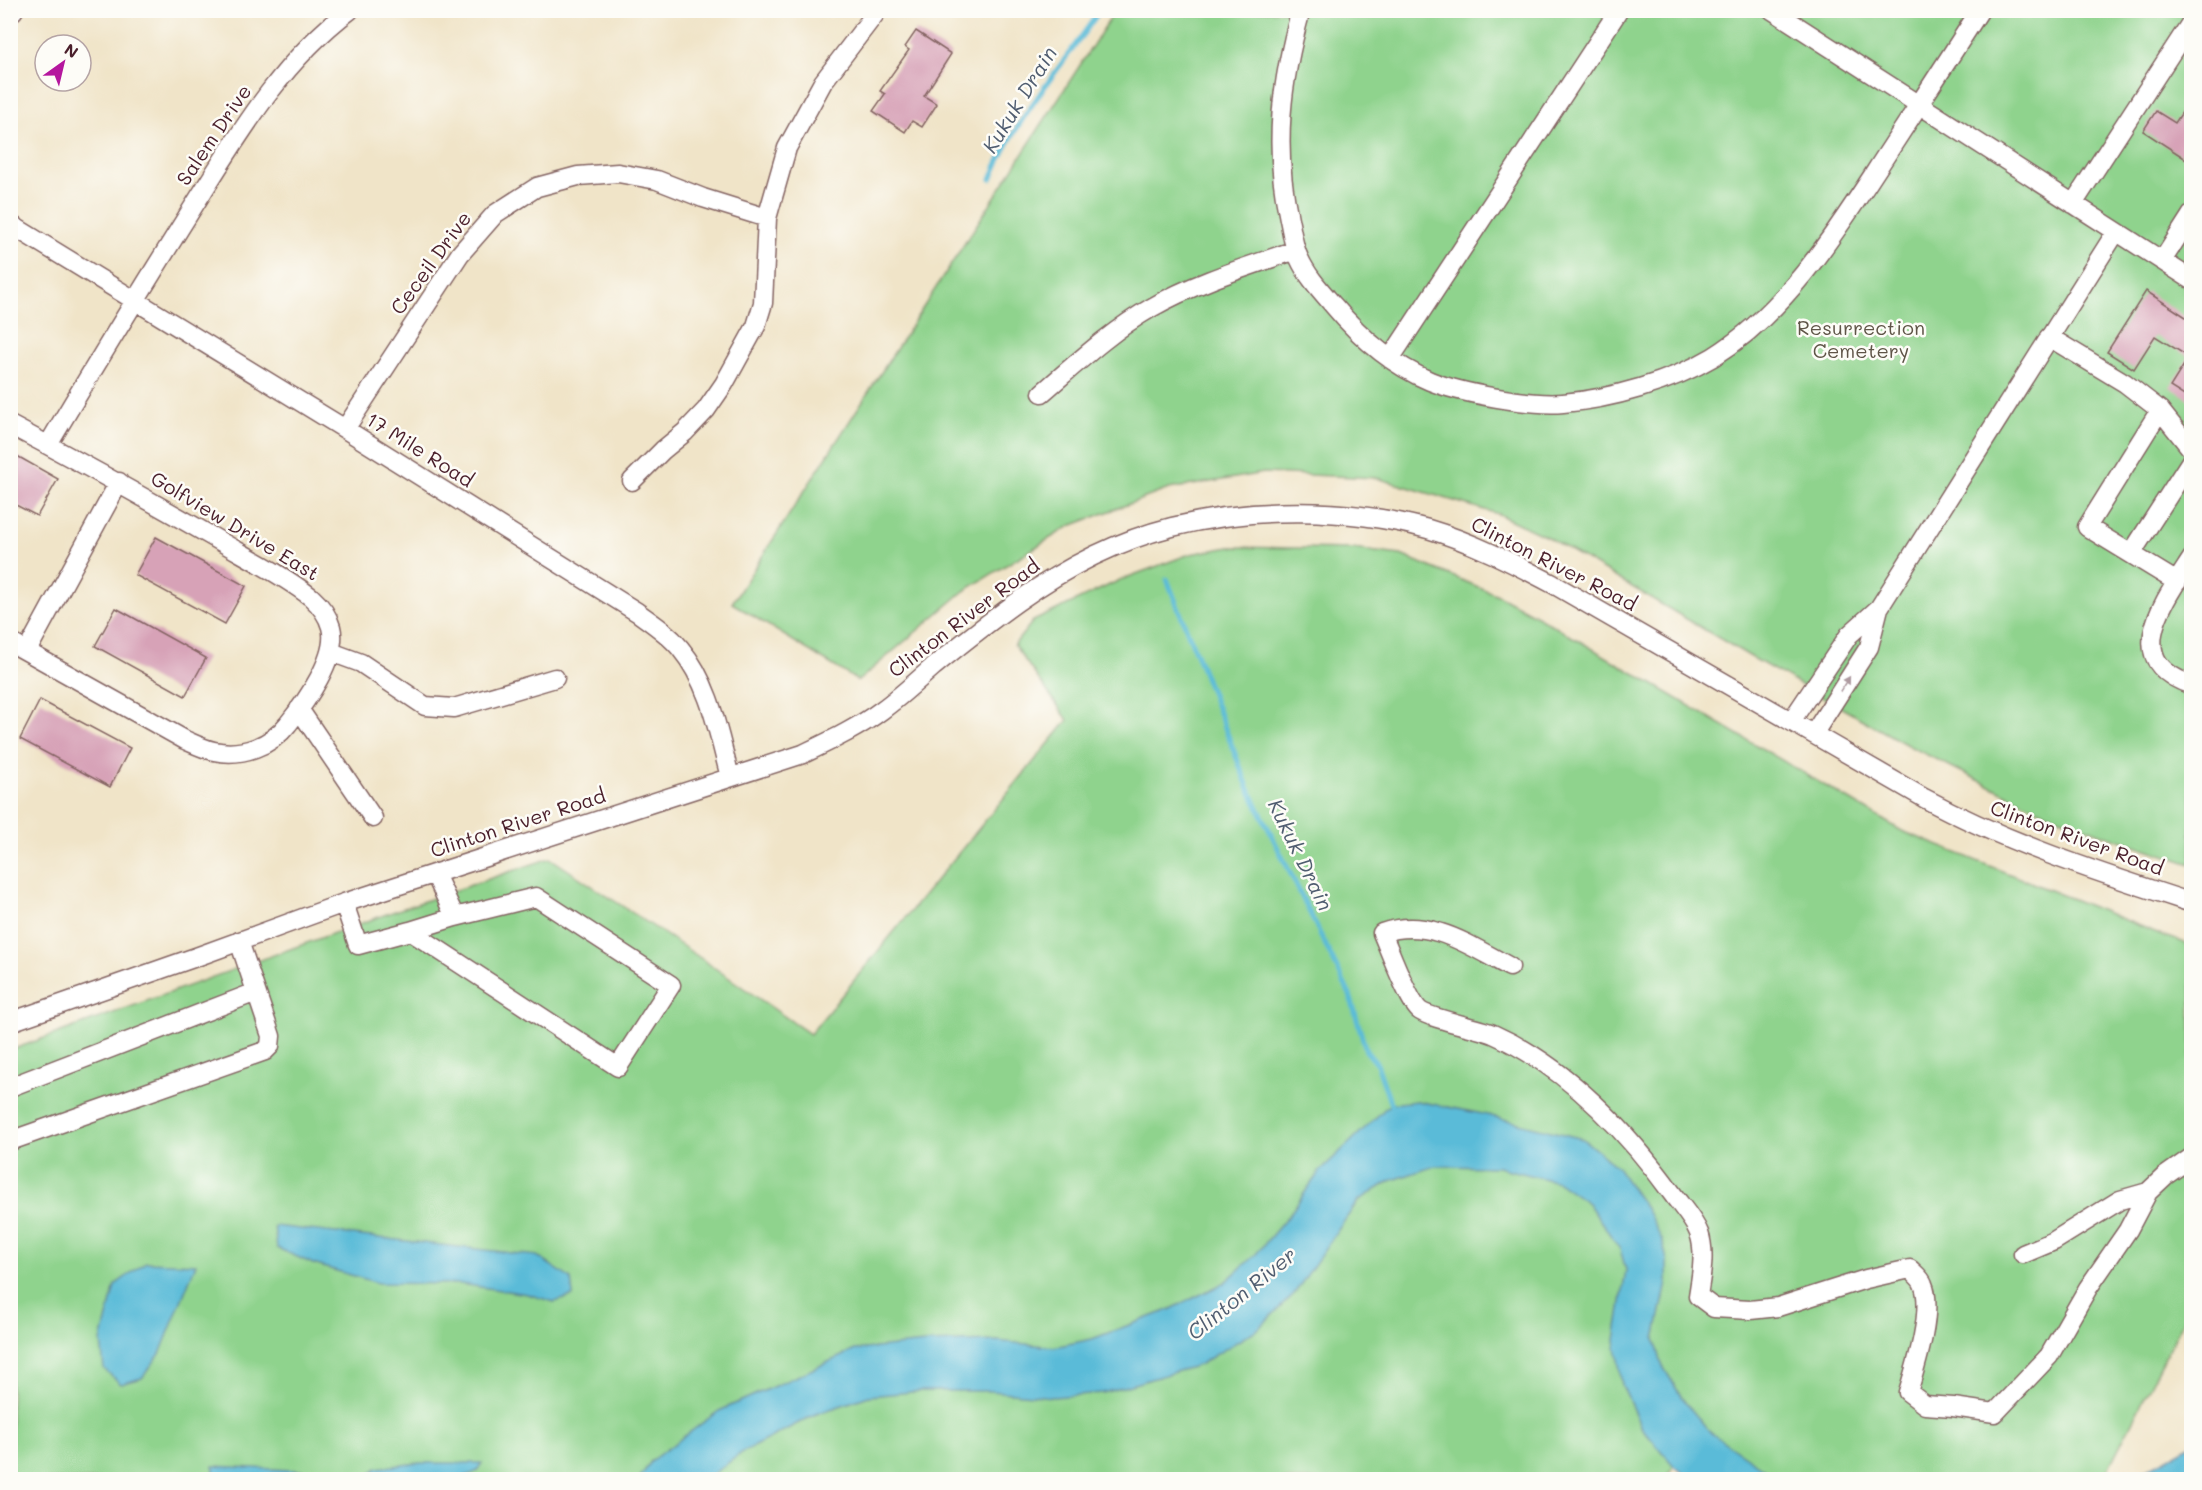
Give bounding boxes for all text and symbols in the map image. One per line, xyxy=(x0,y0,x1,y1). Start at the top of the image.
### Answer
north arrow xyxy=(33,33,93,93)
text: N xyxy=(61,38,83,62)
water label: Kukuk Drain xyxy=(975,41,1062,158)
street label: Salem Drive xyxy=(170,79,256,190)
street label: Ceceil Drive xyxy=(384,206,476,319)
park label: Resurrection Cemetery xyxy=(1797,314,1925,363)
street label: 17 Mile Road xyxy=(362,406,479,493)
street label: Golfview Drive East xyxy=(146,465,325,586)
street label: Clinton River Road xyxy=(1467,510,1642,616)
street label: Clinton River Road xyxy=(883,552,1044,683)
one-way arrow xyxy=(1840,676,1851,692)
street label: Clinton River Road xyxy=(427,781,609,863)
water label: Kukuk Drain xyxy=(1263,794,1340,915)
street label: Clinton River Road xyxy=(1987,794,2168,881)
water label: Clinton River xyxy=(1181,1241,1301,1345)

